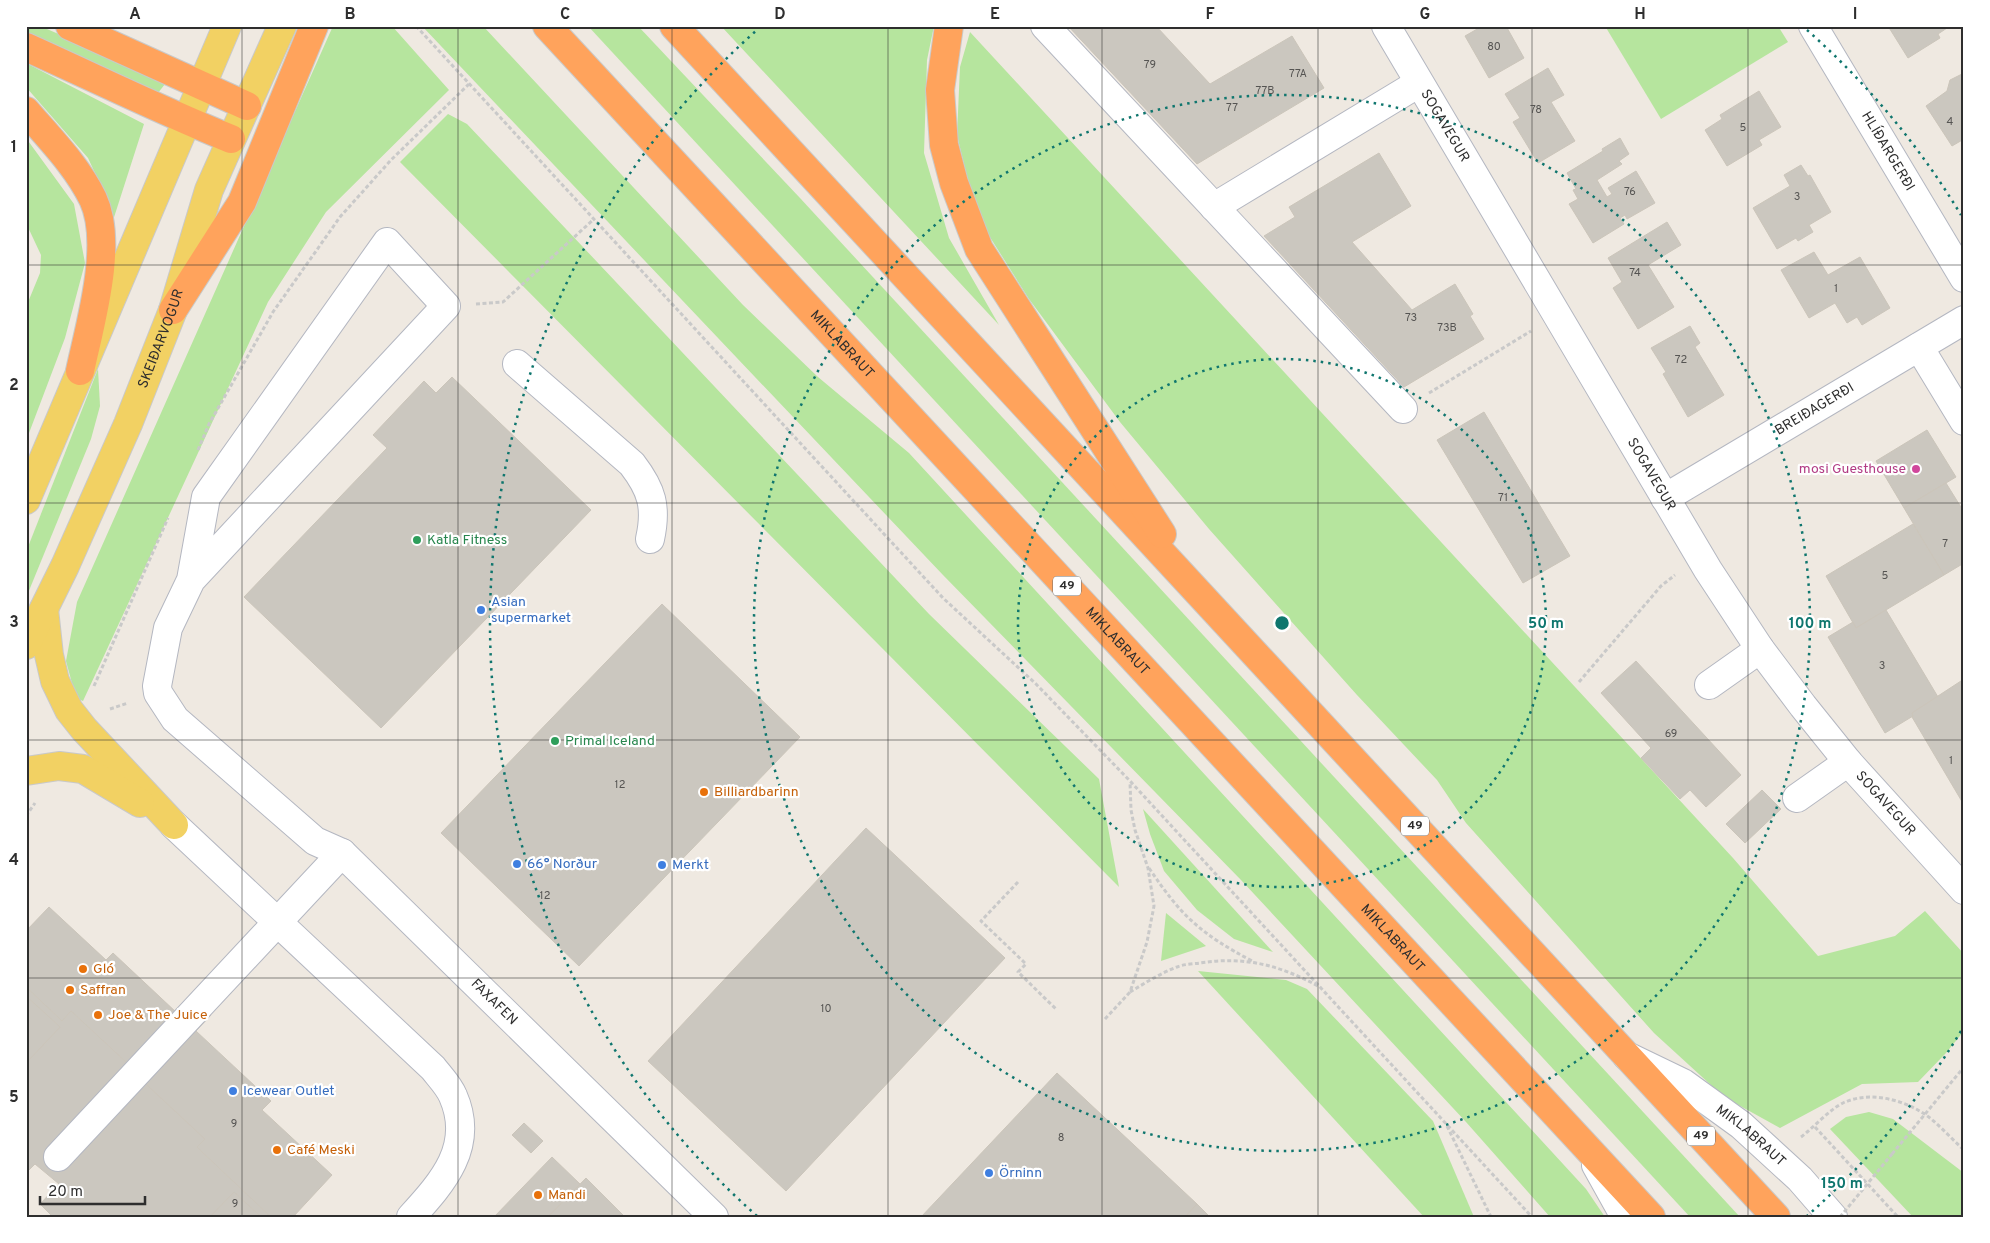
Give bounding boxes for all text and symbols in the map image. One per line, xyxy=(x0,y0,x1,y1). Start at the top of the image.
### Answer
text: A xyxy=(129,5,141,25)
text: B xyxy=(344,5,356,25)
text: C xyxy=(560,5,570,25)
text: D xyxy=(774,5,786,25)
text: E xyxy=(990,5,1000,25)
text: F xyxy=(1205,5,1215,25)
text: G xyxy=(1420,5,1430,25)
text: H xyxy=(1634,5,1646,25)
text: I xyxy=(1853,5,1857,25)
house number: 80 xyxy=(1487,40,1501,54)
house number: 79 xyxy=(1144,58,1156,72)
house number: 77A xyxy=(1289,67,1307,81)
house number: 77B xyxy=(1255,84,1275,98)
street label: SOGAVEGUR xyxy=(1417,86,1473,165)
house number: 77 xyxy=(1226,101,1238,115)
house number: 78 xyxy=(1530,103,1542,117)
street label: HLÍÐARGERÐI xyxy=(1858,108,1918,194)
house number: 4 xyxy=(1947,115,1954,129)
house number: 5 xyxy=(1740,121,1747,135)
text: 1 xyxy=(11,138,17,158)
house number: 76 xyxy=(1624,185,1636,199)
house number: 3 xyxy=(1794,190,1800,204)
house number: 74 xyxy=(1629,266,1641,280)
house number: 1 xyxy=(1834,282,1838,296)
street label: SKEIÐARVOGUR xyxy=(134,287,187,391)
street label: MIKLABRAUT xyxy=(806,307,878,382)
house number: 73 xyxy=(1405,311,1417,325)
house number: 73B xyxy=(1437,321,1457,335)
house number: 72 xyxy=(1675,353,1687,367)
text: 2 xyxy=(9,376,19,396)
street label: BREIÐAGERÐI xyxy=(1772,379,1857,439)
street label: SOGAVEGUR xyxy=(1623,435,1679,514)
place label: mosi Guesthouse xyxy=(1799,461,1906,478)
marker: mosi Guesthouse xyxy=(1910,463,1922,475)
house number: 71 xyxy=(1498,491,1508,505)
place label: Katla Fitness xyxy=(427,532,507,549)
marker: Katla Fitness xyxy=(411,534,423,546)
house number: 7 xyxy=(1942,537,1948,551)
house number: 5 xyxy=(1882,569,1889,583)
road number: 49 xyxy=(1053,576,1081,596)
place label: Asian supermarket xyxy=(491,594,571,627)
marker: Asian supermarket xyxy=(475,604,487,616)
street label: MIKLABRAUT xyxy=(1082,604,1153,679)
text: 3 xyxy=(9,613,19,633)
centre of rings xyxy=(1273,614,1291,632)
text: 50 m xyxy=(1528,615,1564,634)
text: 100 m xyxy=(1789,615,1831,634)
house number: 3 xyxy=(1879,659,1885,673)
house number: 69 xyxy=(1665,727,1677,741)
place label: Primal Iceland xyxy=(565,733,655,750)
marker: Primal Iceland xyxy=(549,735,561,747)
house number: 1 xyxy=(1949,754,1953,768)
street label: SOGAVEGUR xyxy=(1852,768,1919,839)
house number: 12 xyxy=(615,778,625,792)
place label: Billiardbarinn xyxy=(714,784,799,801)
marker: Billiardbarinn xyxy=(698,786,710,798)
road number: 49 xyxy=(1401,816,1429,836)
text: 4 xyxy=(9,851,19,871)
place label: 66° Norður xyxy=(527,856,598,873)
place label: Merkt xyxy=(672,857,709,874)
marker: 66° Norður xyxy=(511,858,523,870)
marker: Merkt xyxy=(656,859,668,871)
house number: 12 xyxy=(540,889,550,903)
street label: MIKLABRAUT xyxy=(1357,901,1428,976)
place label: Gló xyxy=(93,961,114,978)
marker: Gló xyxy=(77,963,89,975)
street label: FAXAFEN xyxy=(467,975,521,1029)
place label: Saffran xyxy=(80,982,126,999)
marker: Saffran xyxy=(64,984,76,996)
house number: 10 xyxy=(820,1002,832,1016)
place label: Joe & The Juice xyxy=(108,1007,208,1024)
marker: Joe & The Juice xyxy=(92,1009,104,1021)
place label: Icewear Outlet xyxy=(243,1083,335,1100)
marker: Icewear Outlet xyxy=(227,1085,239,1097)
text: 5 xyxy=(9,1088,19,1108)
street label: MIKLABRAUT xyxy=(1712,1101,1789,1170)
house number: 9 xyxy=(231,1117,237,1131)
road number: 49 xyxy=(1687,1126,1715,1146)
house number: 8 xyxy=(1058,1131,1064,1145)
place label: Café Meski xyxy=(287,1142,355,1159)
marker: Café Meski xyxy=(271,1144,283,1156)
place label: Örninn xyxy=(999,1164,1042,1182)
marker: Örninn xyxy=(983,1167,995,1179)
scale bar xyxy=(40,1173,145,1205)
text: 150 m xyxy=(1821,1175,1863,1194)
text: 20 m xyxy=(48,1183,83,1202)
place label: Mandi xyxy=(548,1187,586,1204)
marker: Mandi xyxy=(532,1189,544,1201)
house number: 9 xyxy=(232,1197,238,1211)

